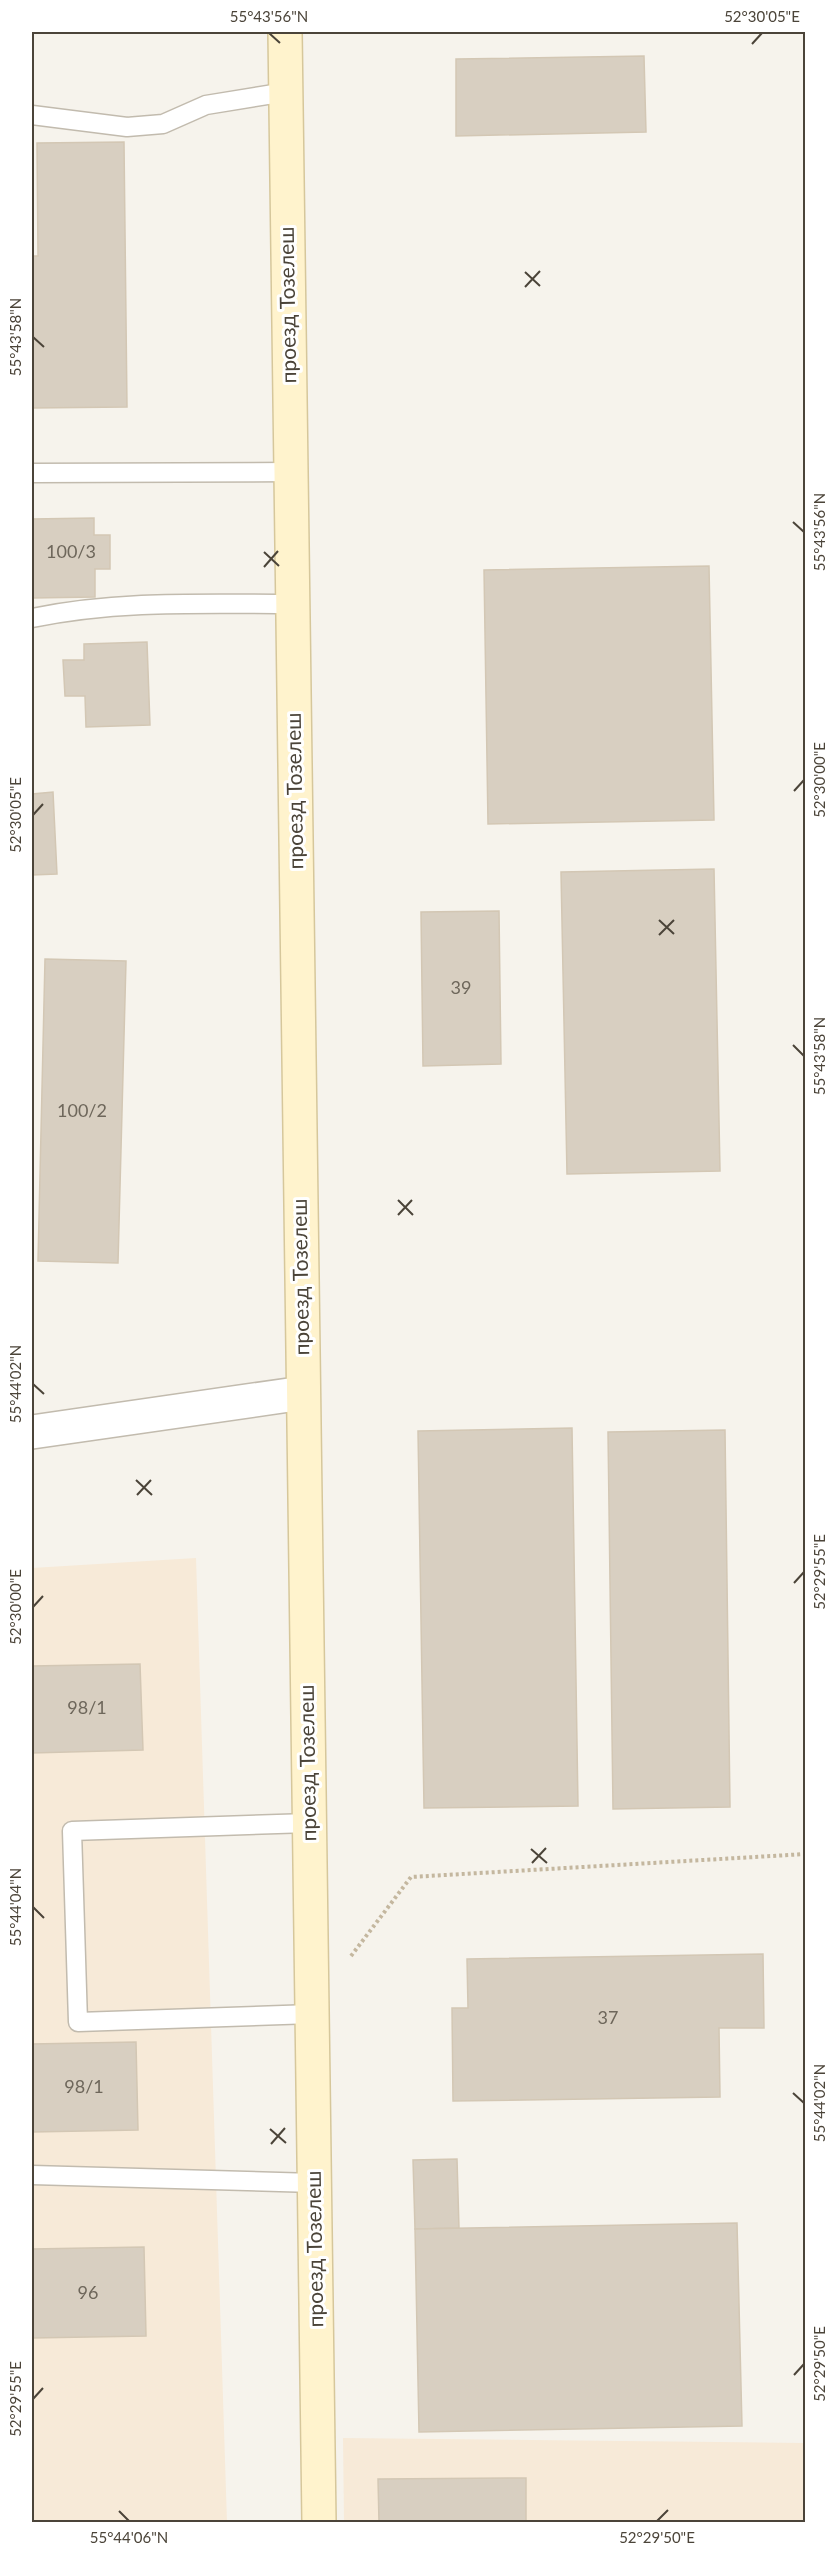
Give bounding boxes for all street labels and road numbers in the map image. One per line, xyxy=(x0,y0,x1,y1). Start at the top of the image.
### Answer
street label: проезд Тозелеш xyxy=(273,226,300,384)
street label: проезд Тозелеш xyxy=(280,712,307,870)
street label: проезд Тозелеш xyxy=(286,1198,313,1356)
street label: проезд Тозелеш xyxy=(293,1684,320,1842)
street label: проезд Тозелеш xyxy=(300,2170,327,2328)

